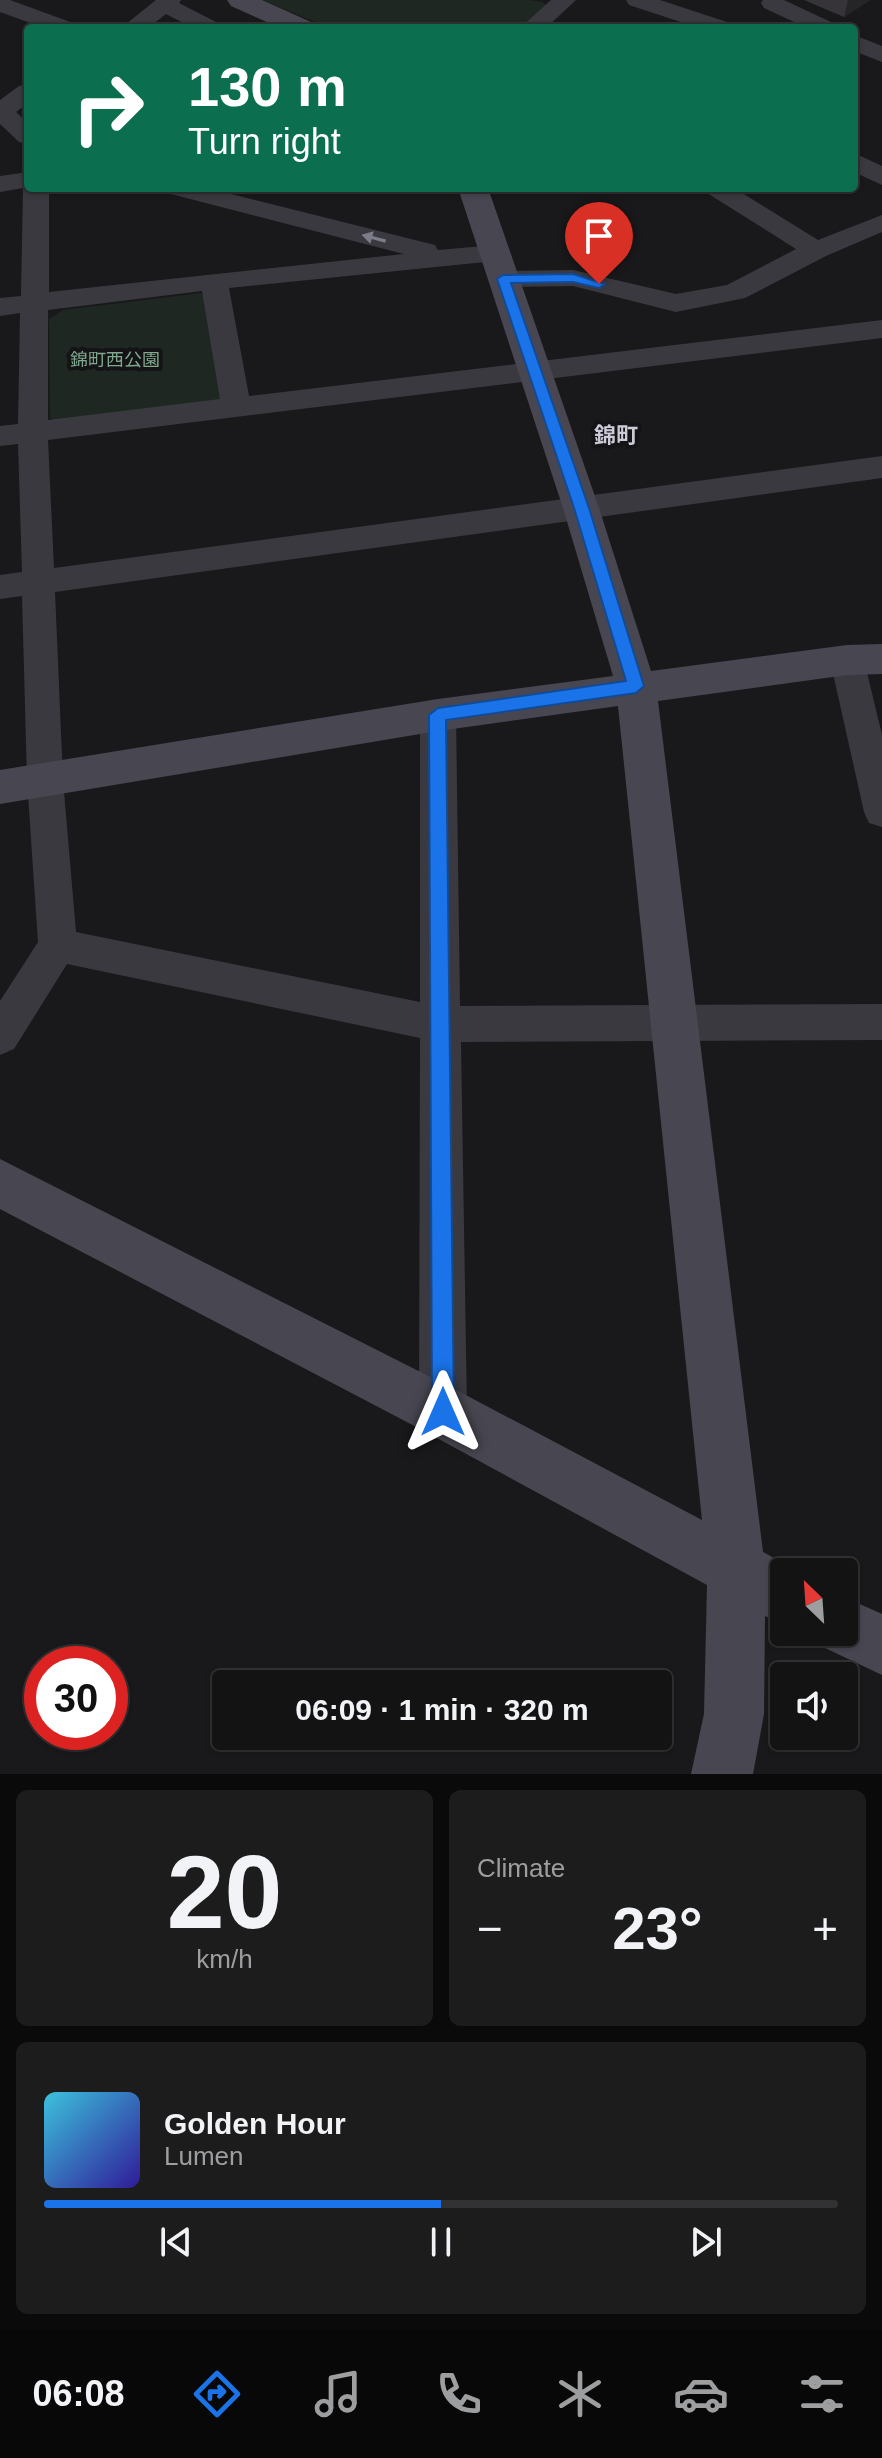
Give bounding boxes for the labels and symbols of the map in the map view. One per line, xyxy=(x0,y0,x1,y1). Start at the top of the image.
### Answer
pin xyxy=(565,202,633,284)
one-way arrow xyxy=(362,231,387,243)
park label: 錦町西公園 xyxy=(70,350,160,370)
district label: 錦町 xyxy=(594,423,638,448)
position arrow xyxy=(401,1370,485,1454)
north arrow xyxy=(770,1558,858,1646)
speed limit sign: 30 xyxy=(24,1646,128,1750)

